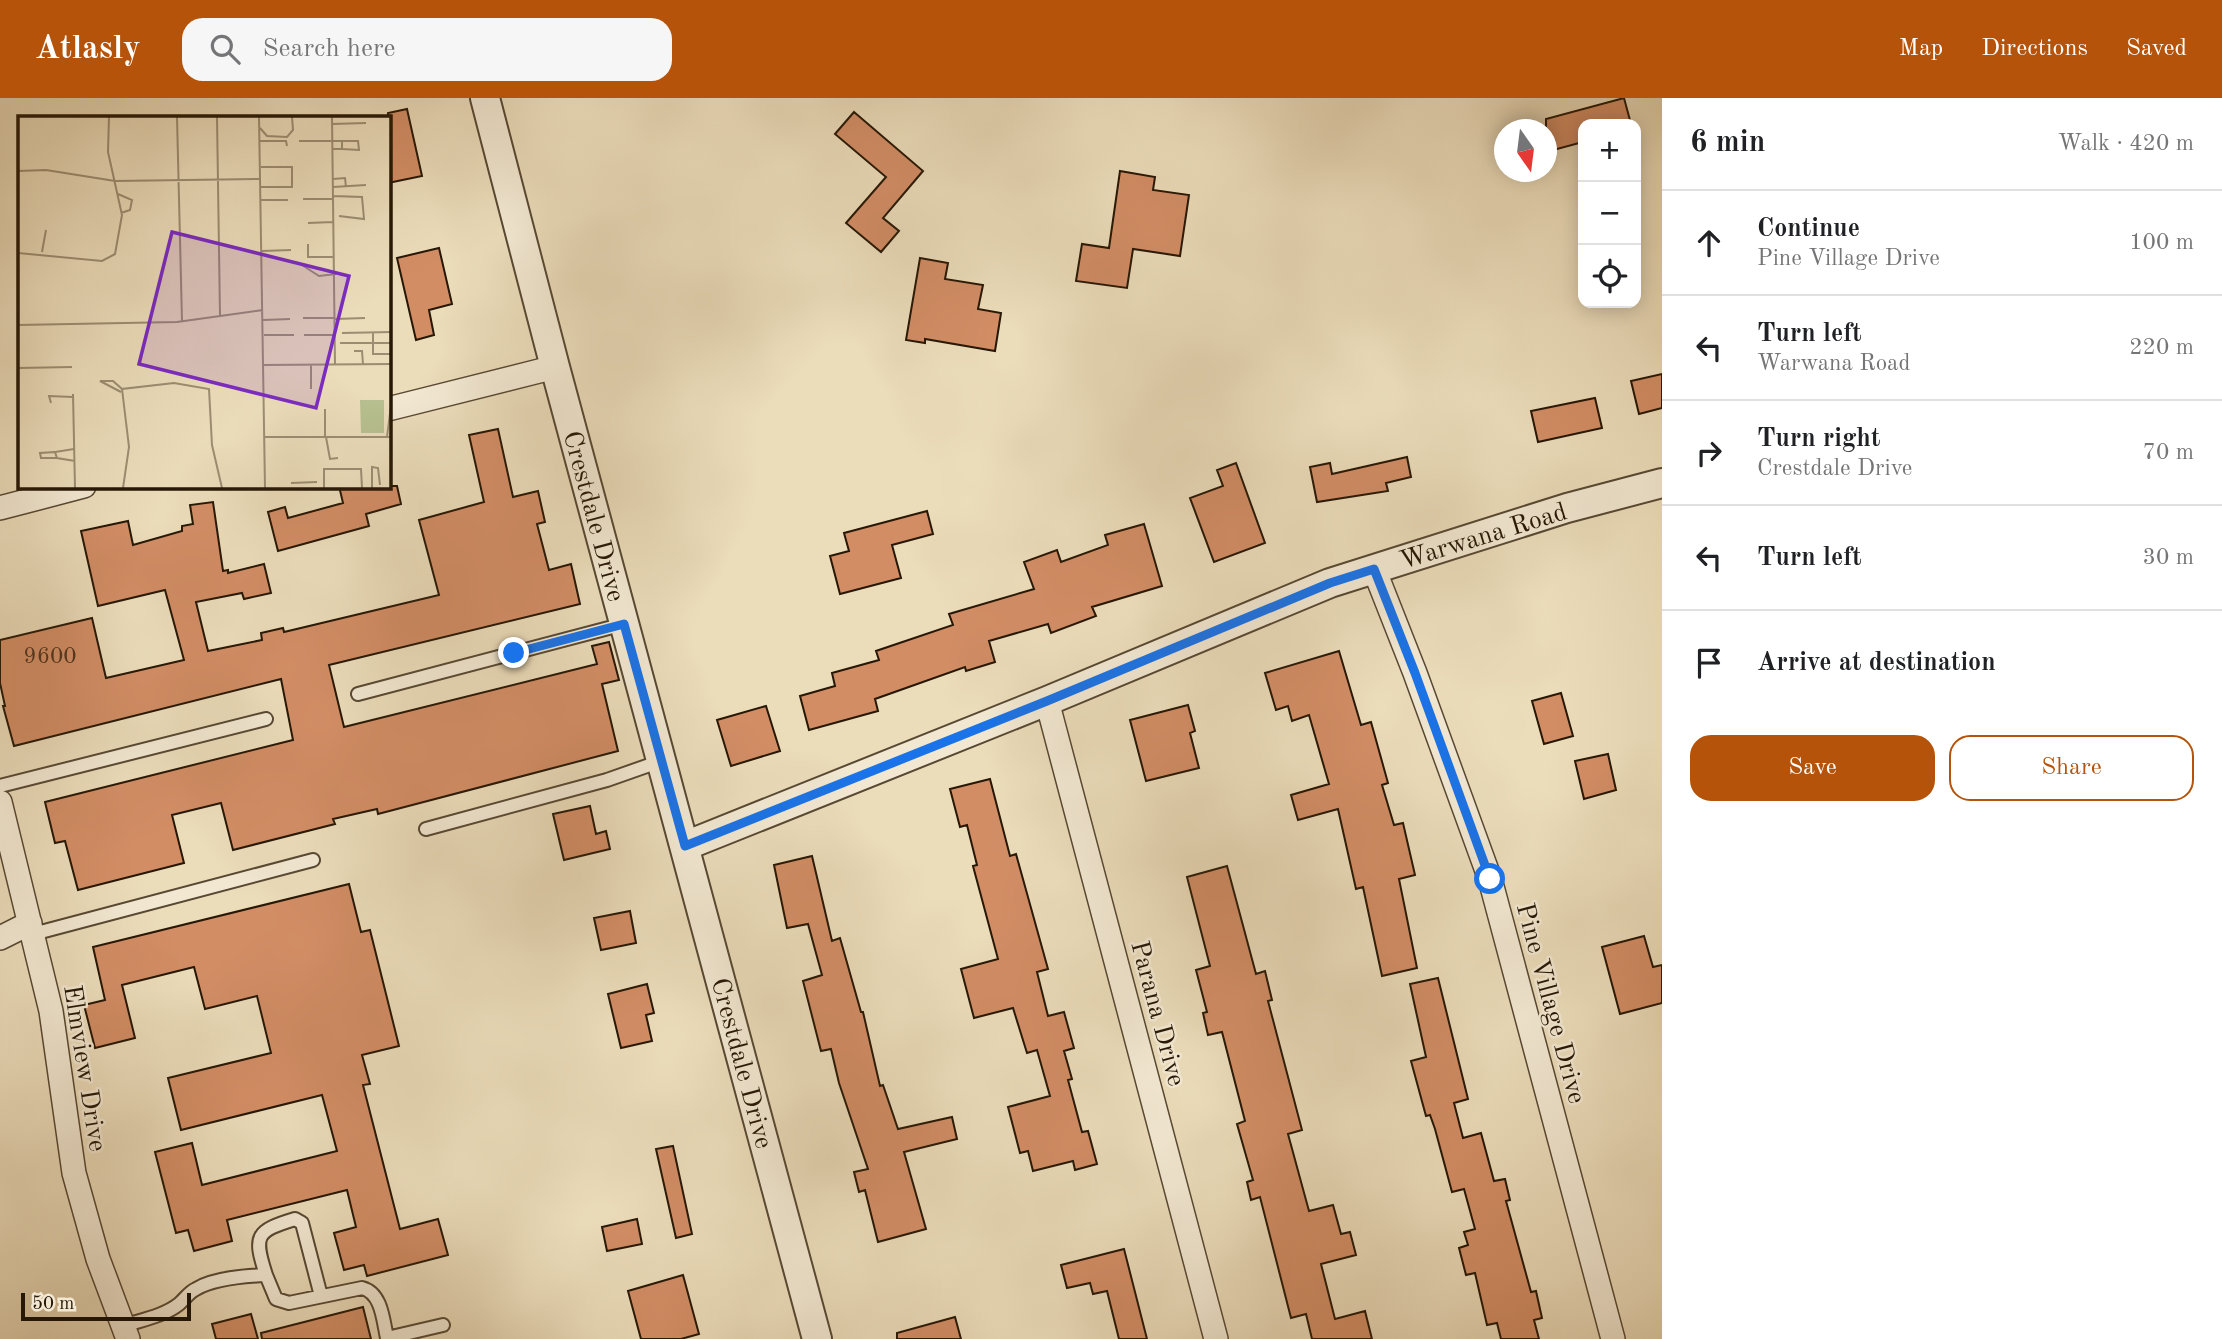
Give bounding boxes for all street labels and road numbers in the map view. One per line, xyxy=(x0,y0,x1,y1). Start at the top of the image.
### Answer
street label: Crestdale Drive xyxy=(558,428,628,605)
street label: Warwana Road xyxy=(1397,499,1570,575)
street label: Pine Village Drive xyxy=(1511,900,1589,1107)
street label: Parana Drive xyxy=(1125,938,1189,1089)
street label: Crestdale Drive xyxy=(706,975,776,1152)
street label: Elmview Drive xyxy=(58,983,110,1153)

